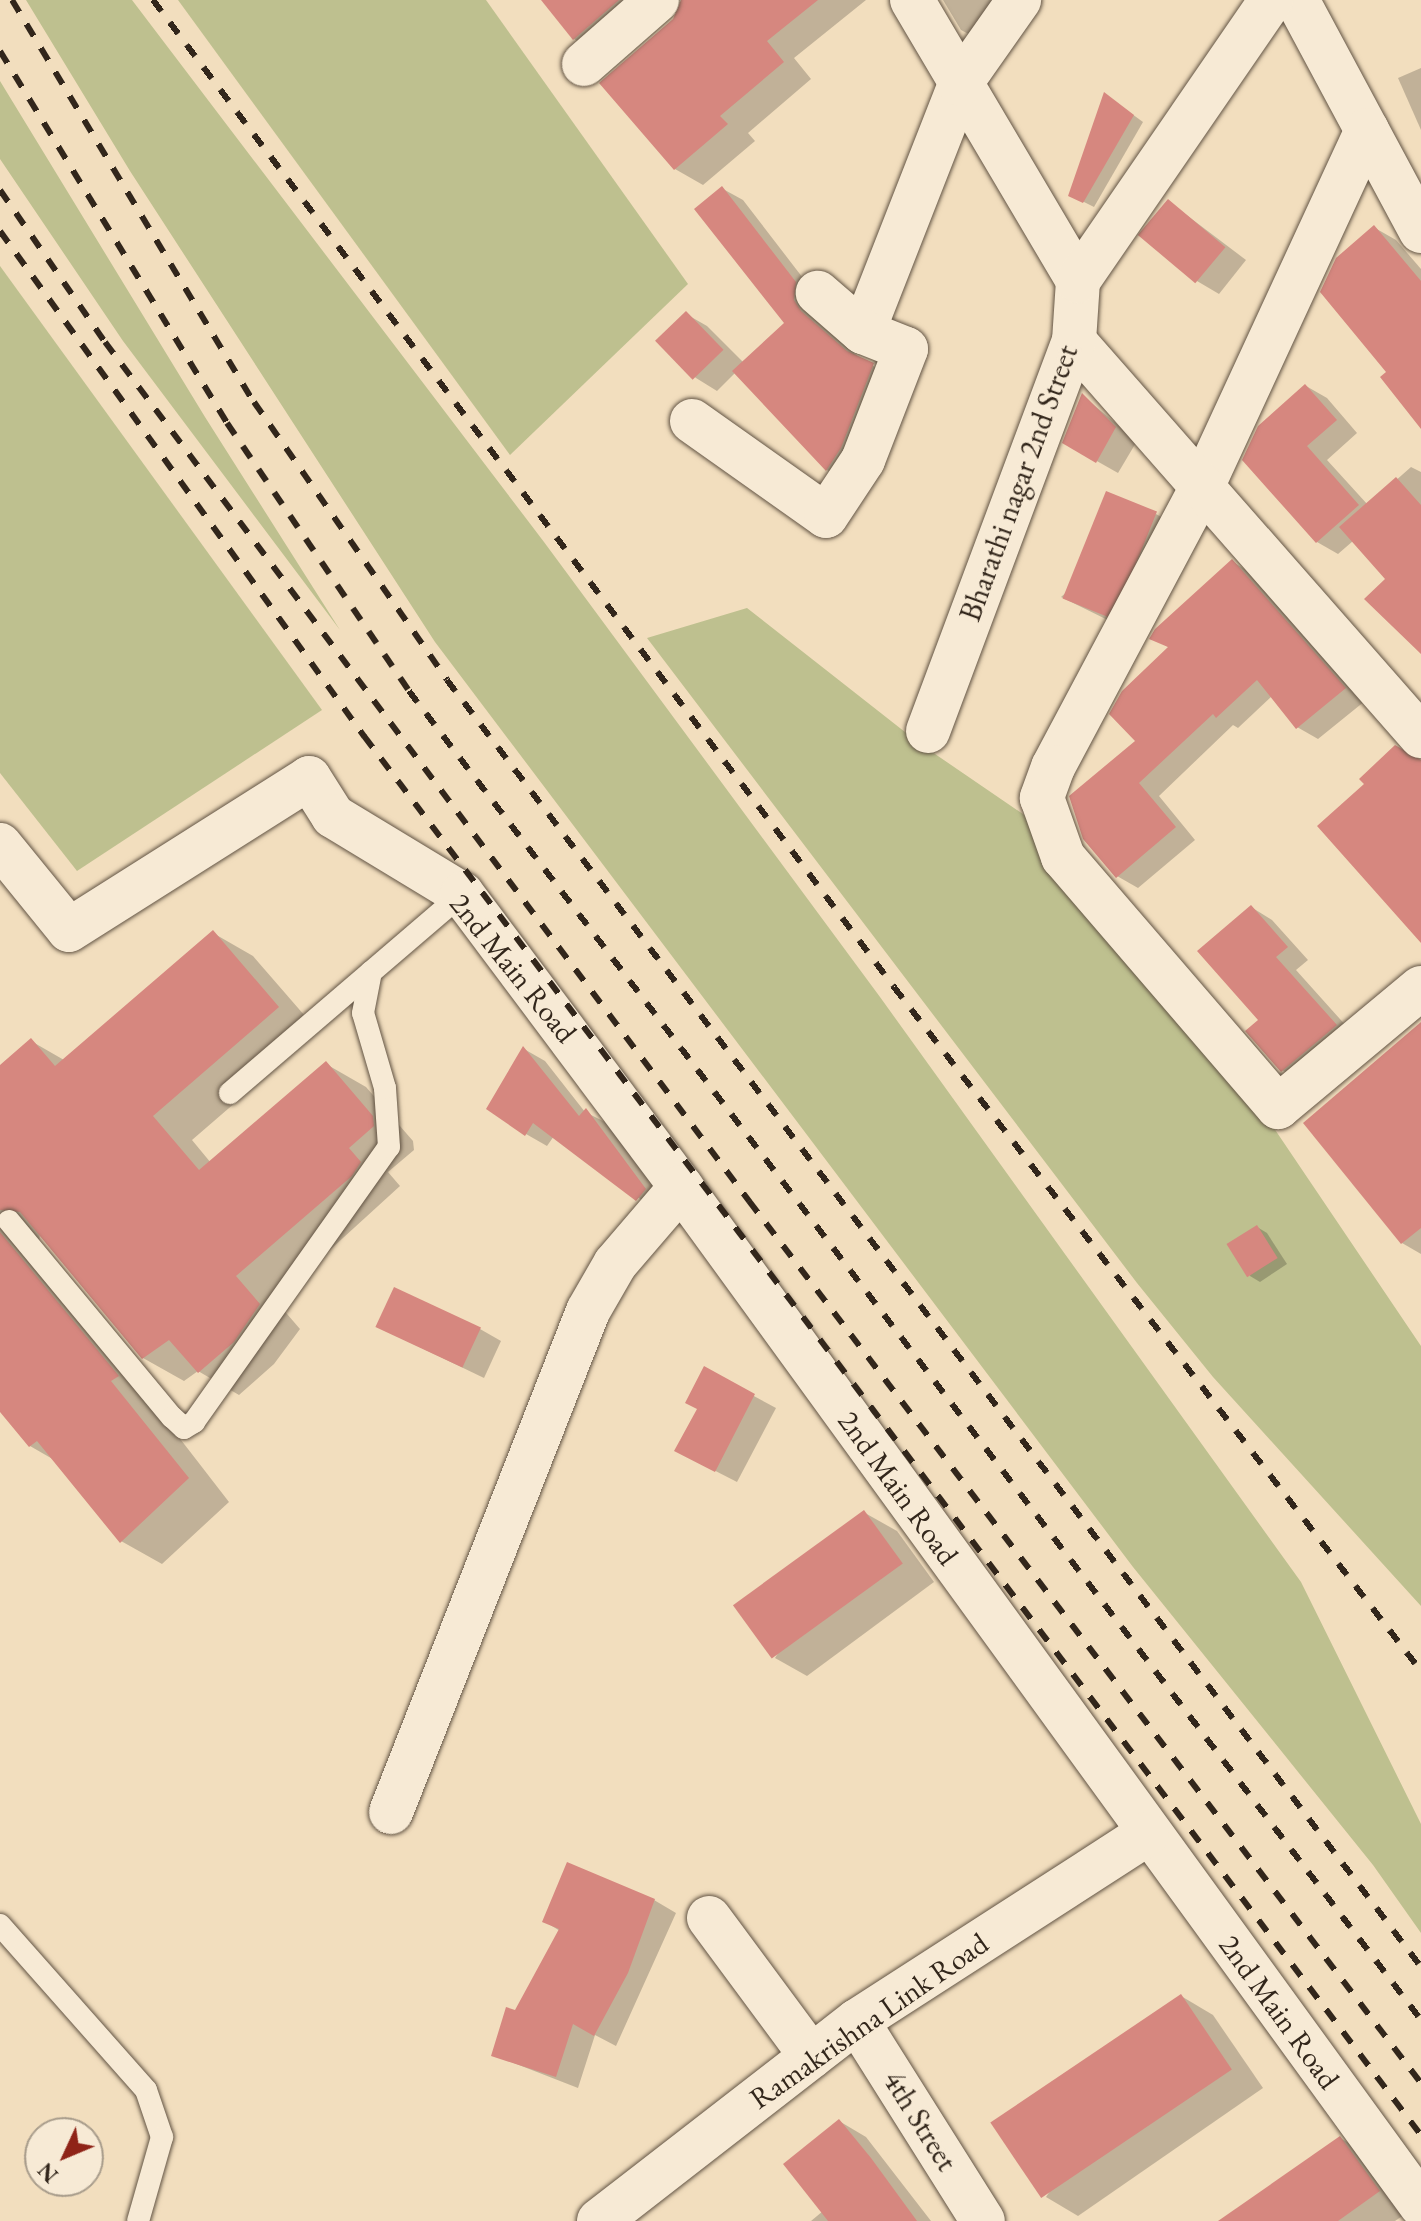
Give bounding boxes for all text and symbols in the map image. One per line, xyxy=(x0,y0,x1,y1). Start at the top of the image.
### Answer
street label: Bharathi nagar 2nd Street xyxy=(952,340,1086,626)
street label: 2nd Main Road xyxy=(442,886,584,1050)
street label: 2nd Main Road xyxy=(830,1404,966,1572)
street label: Ramakrishna Link Road xyxy=(743,1925,995,2117)
street label: 2nd Main Road xyxy=(1211,1928,1347,2096)
street label: 4th Street xyxy=(875,2064,965,2178)
north arrow xyxy=(24,2117,104,2197)
text: N xyxy=(31,2156,64,2189)

